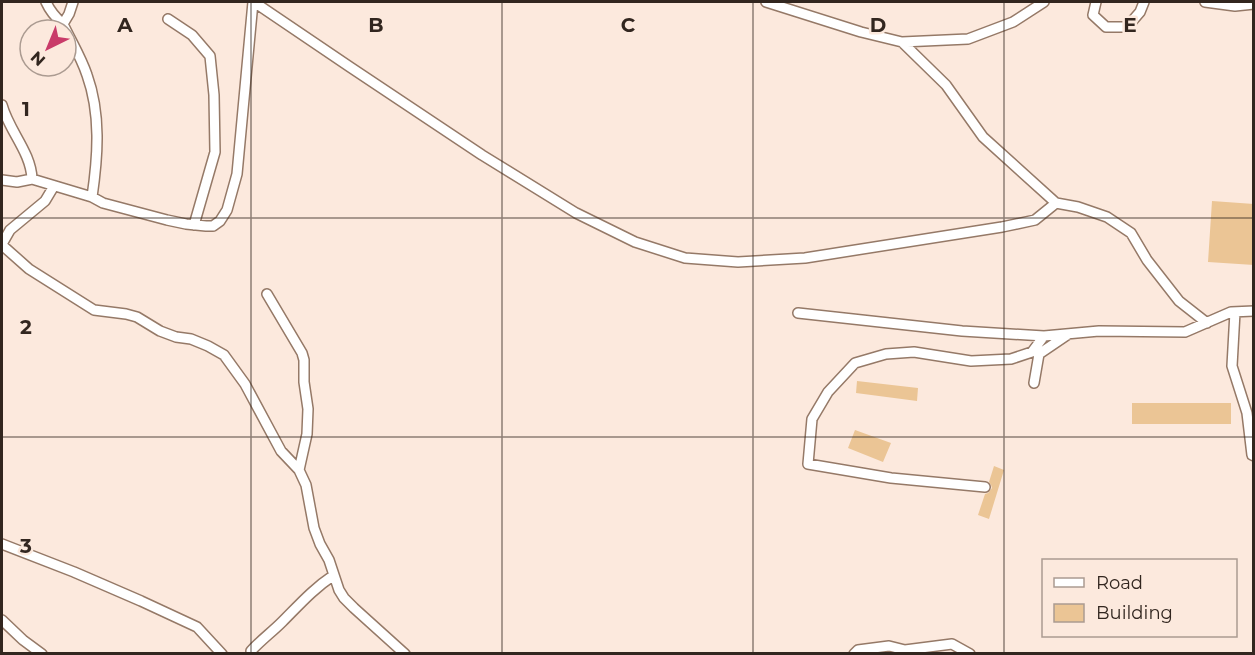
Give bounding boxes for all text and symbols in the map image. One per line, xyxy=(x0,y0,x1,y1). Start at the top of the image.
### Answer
text: A xyxy=(116,13,133,37)
text: B xyxy=(368,13,384,37)
text: C xyxy=(621,13,636,37)
text: D xyxy=(870,13,886,37)
text: E xyxy=(1123,13,1137,37)
north arrow xyxy=(18,18,78,78)
text: N xyxy=(27,47,49,70)
text: 1 xyxy=(22,97,30,121)
text: 2 xyxy=(20,315,32,339)
text: 3 xyxy=(19,534,32,558)
legend xyxy=(1042,559,1237,637)
text: Road xyxy=(1096,572,1143,594)
text: Building xyxy=(1096,602,1173,624)

